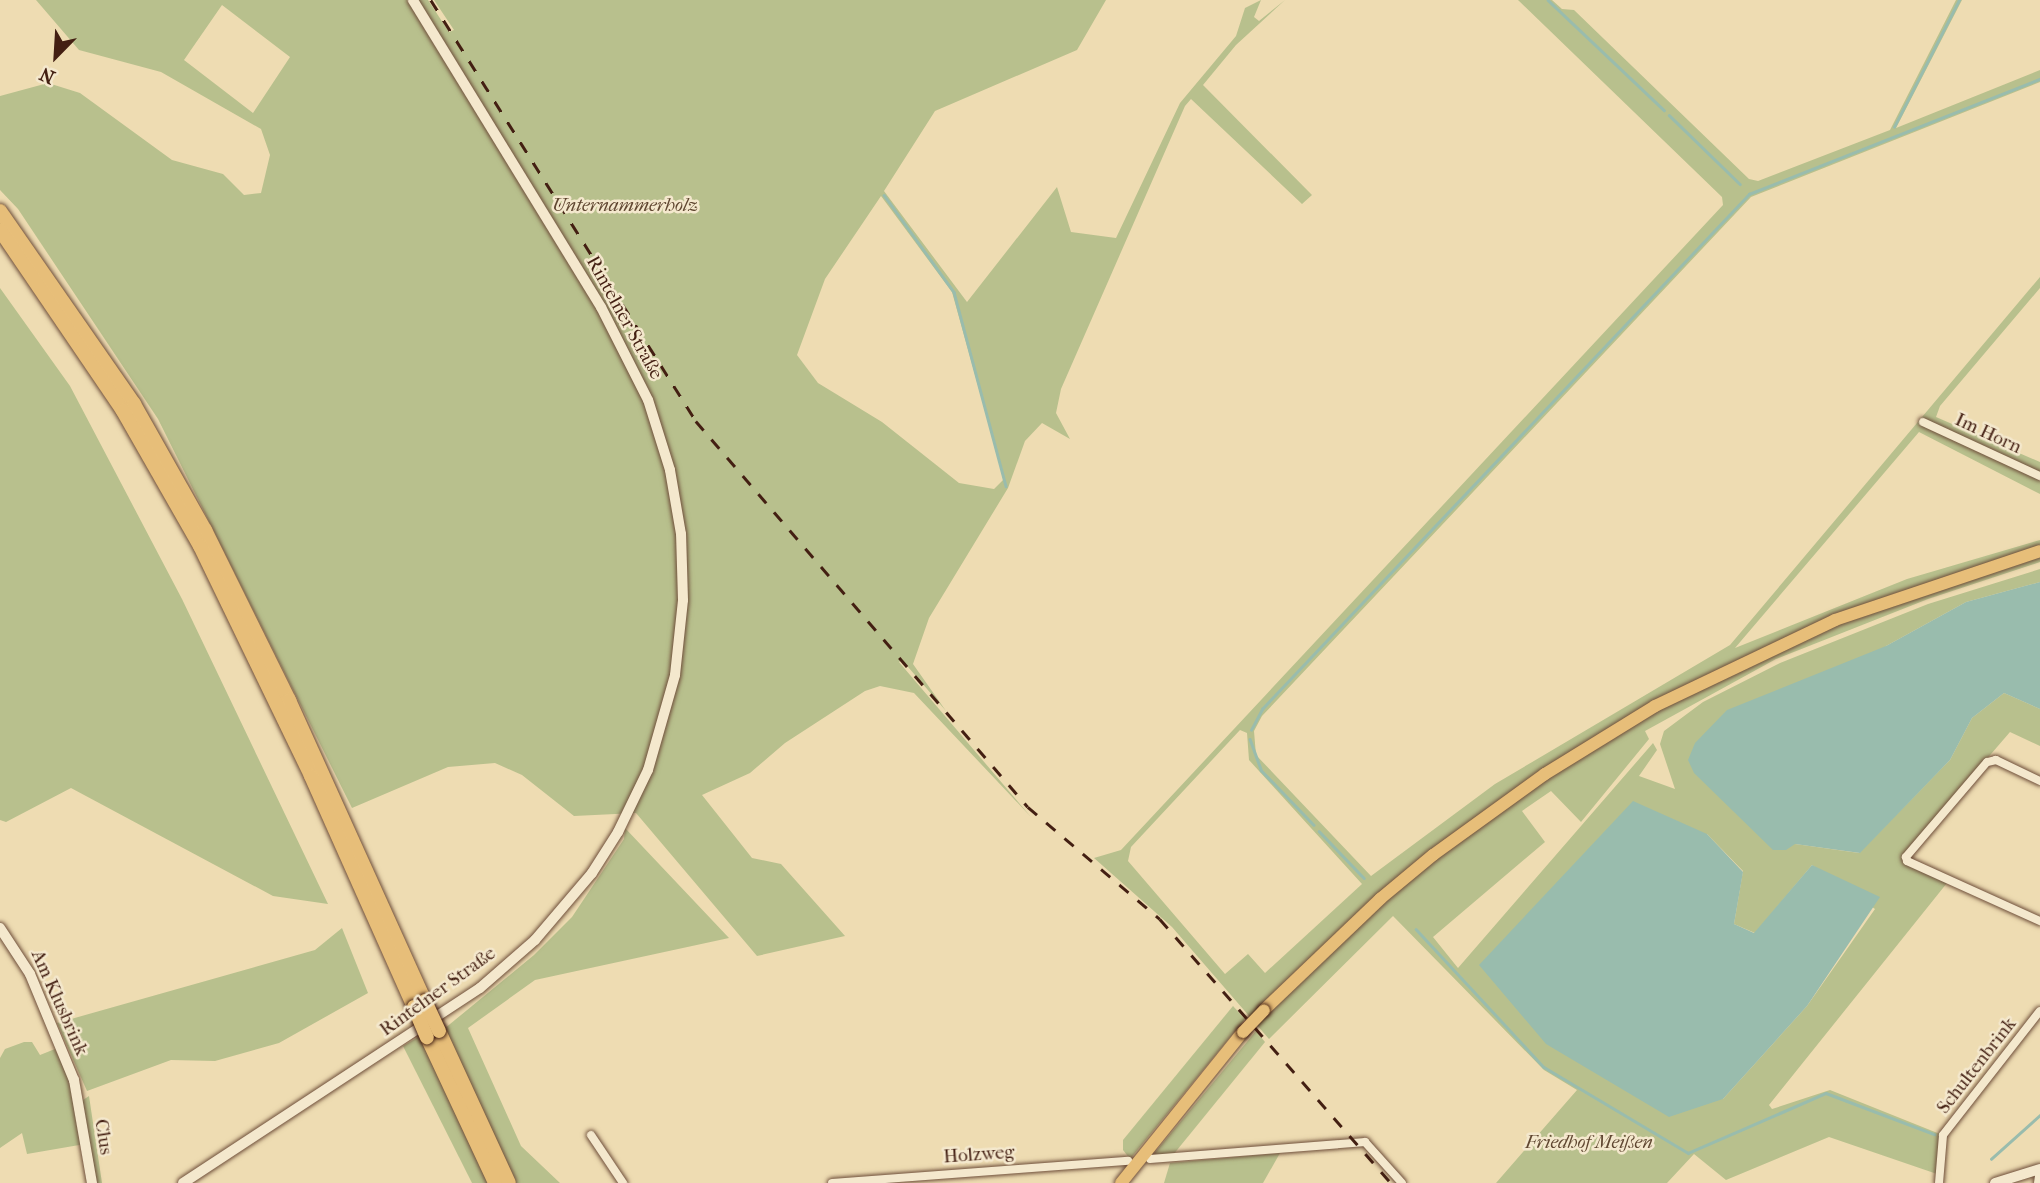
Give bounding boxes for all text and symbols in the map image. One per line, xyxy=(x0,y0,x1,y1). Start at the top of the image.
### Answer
north arrow xyxy=(21,21,91,91)
text: N xyxy=(36,62,59,88)
park label: Unternammerholz xyxy=(552,195,698,217)
street label: Rintelner Straße xyxy=(581,252,667,384)
street label: Im Horn xyxy=(1951,409,2025,459)
street label: Rintelner Straße xyxy=(376,942,500,1042)
street label: Am Klusbrink xyxy=(26,947,92,1059)
street label: Schultenbrink xyxy=(1932,1013,2022,1119)
street label: Clus xyxy=(89,1118,117,1156)
park label: Friedhof Meißen xyxy=(1525,1132,1653,1154)
street label: Holzweg xyxy=(943,1141,1015,1169)

